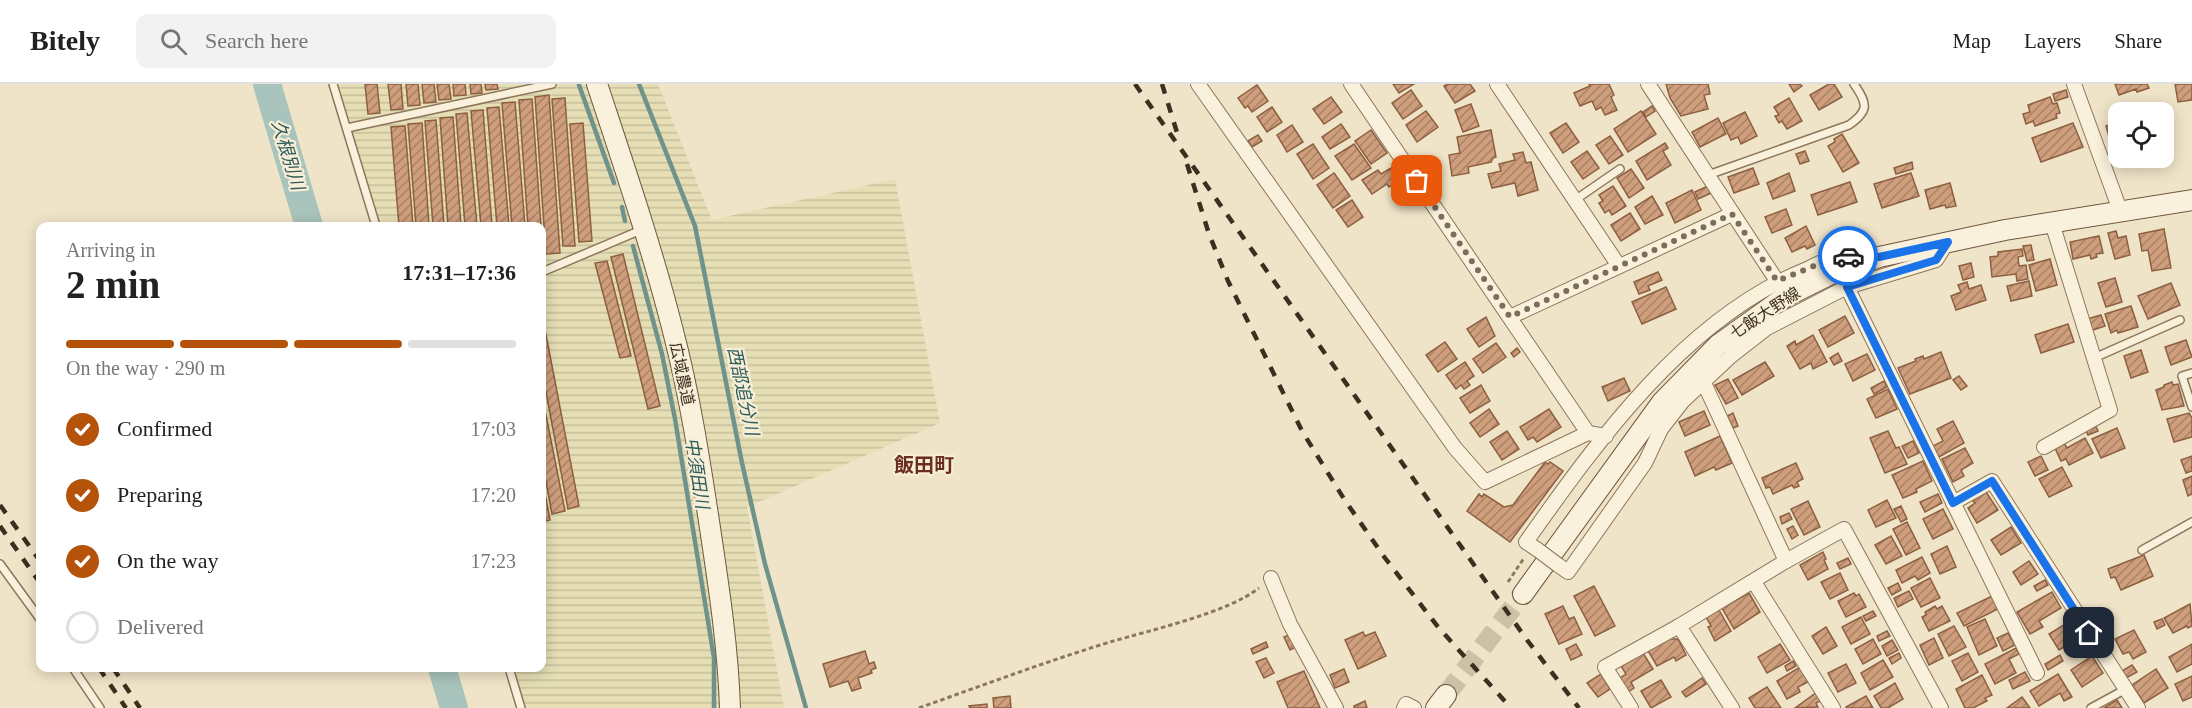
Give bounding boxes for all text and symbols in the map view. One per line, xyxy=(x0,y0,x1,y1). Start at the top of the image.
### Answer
search box xyxy=(136,14,556,68)
text: Bitely xyxy=(30,25,100,56)
icon: search xyxy=(157,25,190,58)
text: Search here xyxy=(205,28,308,53)
text: Map xyxy=(1953,29,1991,53)
text: Layers xyxy=(2024,29,2081,53)
text: Share xyxy=(2114,29,2162,53)
map controls xyxy=(2108,102,2174,168)
button: locate xyxy=(2108,102,2174,168)
water label: 久根別川 xyxy=(268,118,309,194)
pin xyxy=(1391,155,1442,206)
icon: bag xyxy=(1400,164,1433,197)
courier xyxy=(1818,226,1878,286)
text: Arriving in xyxy=(66,239,155,261)
icon: car xyxy=(1832,240,1865,273)
text: 17:31–17:36 xyxy=(402,260,516,285)
text: 2 min xyxy=(66,263,160,306)
street label: 七飯大野線 xyxy=(1727,284,1803,342)
street label: 広域農道 xyxy=(667,341,697,407)
water label: 西部追分川 xyxy=(724,345,763,439)
text: On the way · 290 m xyxy=(66,357,225,379)
icon: check xyxy=(66,413,99,446)
text: Confirmed xyxy=(117,416,212,441)
text: 17:03 xyxy=(470,418,516,440)
water label: 中須田川 xyxy=(681,436,713,512)
district label: 飯田町 xyxy=(894,454,954,476)
icon: check xyxy=(66,479,99,512)
text: Preparing xyxy=(117,482,203,507)
text: 17:20 xyxy=(470,484,516,506)
icon: check xyxy=(66,545,99,578)
text: On the way xyxy=(117,548,218,573)
text: 17:23 xyxy=(470,550,516,572)
pin xyxy=(2063,607,2114,658)
text: Delivered xyxy=(117,614,204,639)
icon: home xyxy=(2072,616,2105,649)

